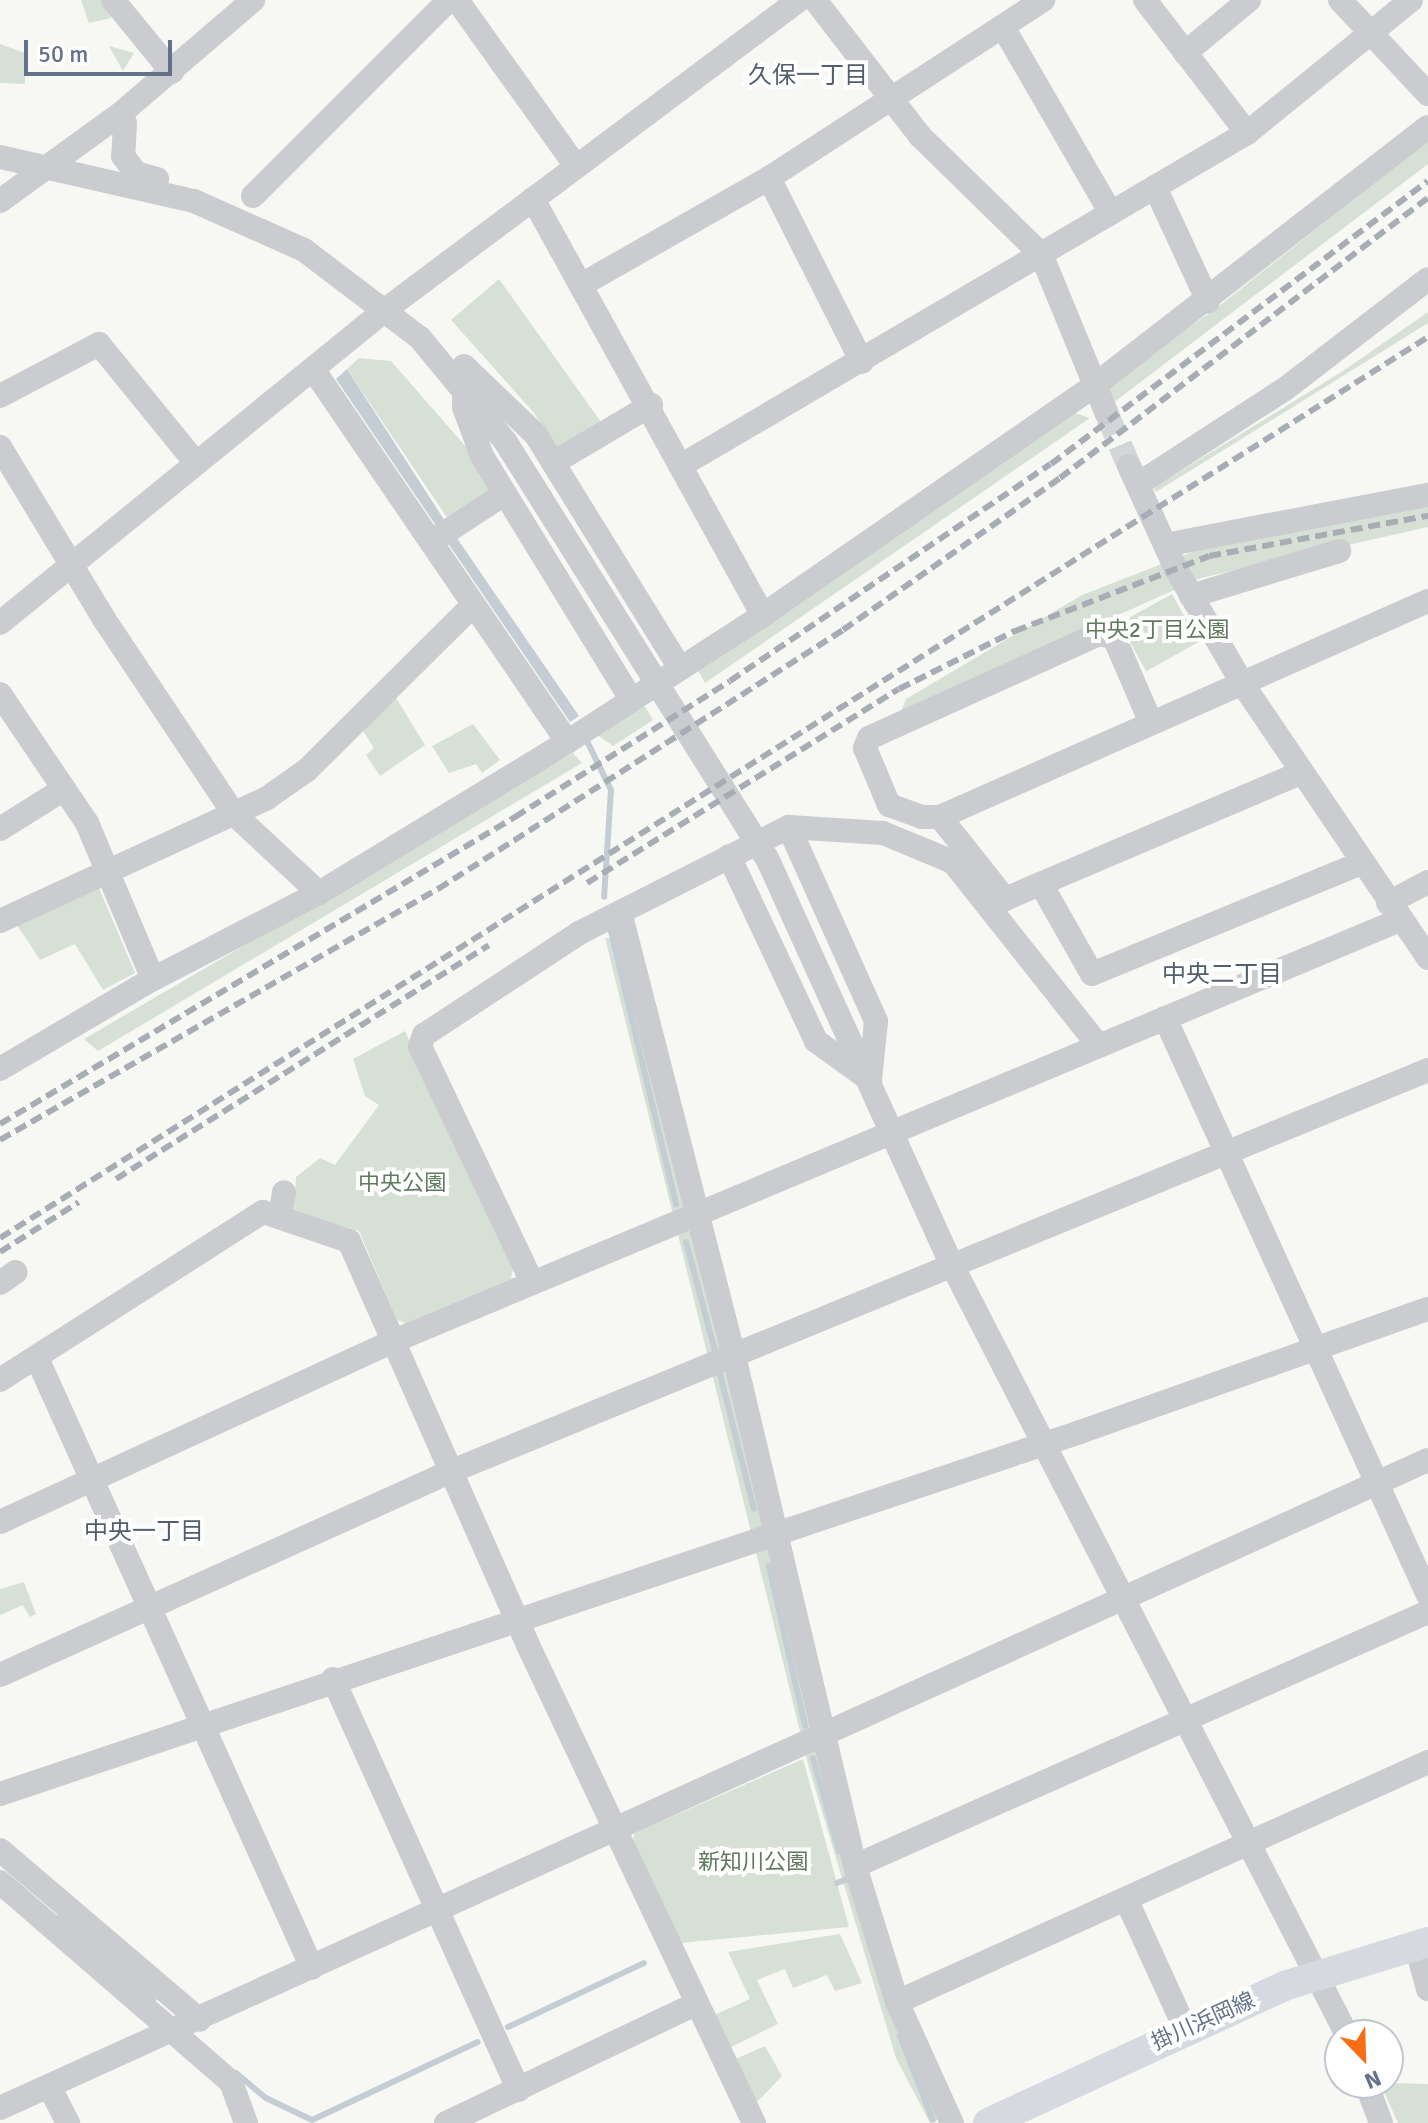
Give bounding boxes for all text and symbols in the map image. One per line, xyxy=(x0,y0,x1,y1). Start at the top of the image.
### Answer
scale bar xyxy=(28,24,176,74)
text: 50 m xyxy=(38,39,88,69)
district label: 久保一丁目 xyxy=(748,62,868,90)
park label: 中央2丁目公園 xyxy=(1085,617,1229,643)
district label: 中央二丁目 xyxy=(1162,961,1282,989)
park label: 中央公園 xyxy=(358,1170,446,1196)
district label: 中央一丁目 xyxy=(84,1518,204,1546)
park label: 新知川公園 xyxy=(698,1849,808,1875)
street label: 掛川浜岡線 xyxy=(1147,1987,1259,2055)
north arrow xyxy=(1324,2019,1404,2099)
text: N xyxy=(1360,2064,1385,2095)

